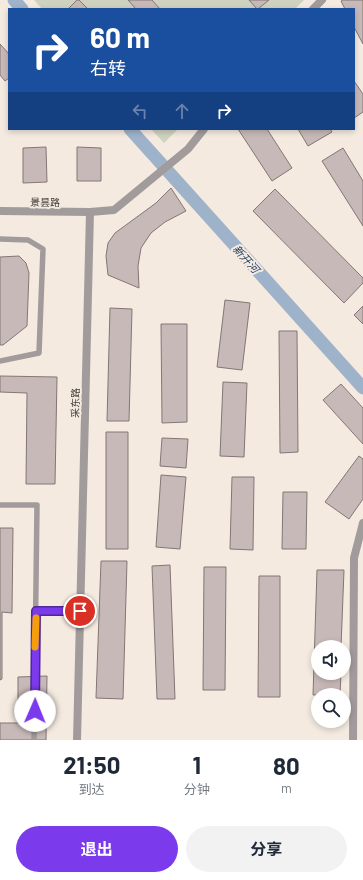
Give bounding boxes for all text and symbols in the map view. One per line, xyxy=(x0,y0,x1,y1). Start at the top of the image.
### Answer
text: 60 m xyxy=(90,20,150,54)
icon: right xyxy=(24,24,76,76)
text: 右转 xyxy=(90,57,126,79)
icon: left xyxy=(129,100,151,122)
icon: ahead xyxy=(171,100,193,122)
icon: right xyxy=(213,100,235,122)
street label: 景昙路 xyxy=(30,196,60,208)
water label: 新开河 xyxy=(231,242,264,277)
street label: 采东路 xyxy=(69,388,81,418)
pin xyxy=(63,594,97,628)
icon: arrive xyxy=(69,600,91,622)
map controls xyxy=(311,640,351,728)
button: sound xyxy=(311,640,351,680)
button: search xyxy=(311,688,351,728)
position arrow xyxy=(14,690,56,732)
text: 21:50 xyxy=(63,750,120,779)
text: 1 xyxy=(192,750,201,779)
text: 80 xyxy=(273,751,300,780)
text: m xyxy=(281,780,292,796)
text: 到达 xyxy=(79,781,105,797)
text: 分钟 xyxy=(184,781,210,797)
button: 退出 xyxy=(16,826,178,872)
button: 分享 xyxy=(186,826,347,872)

